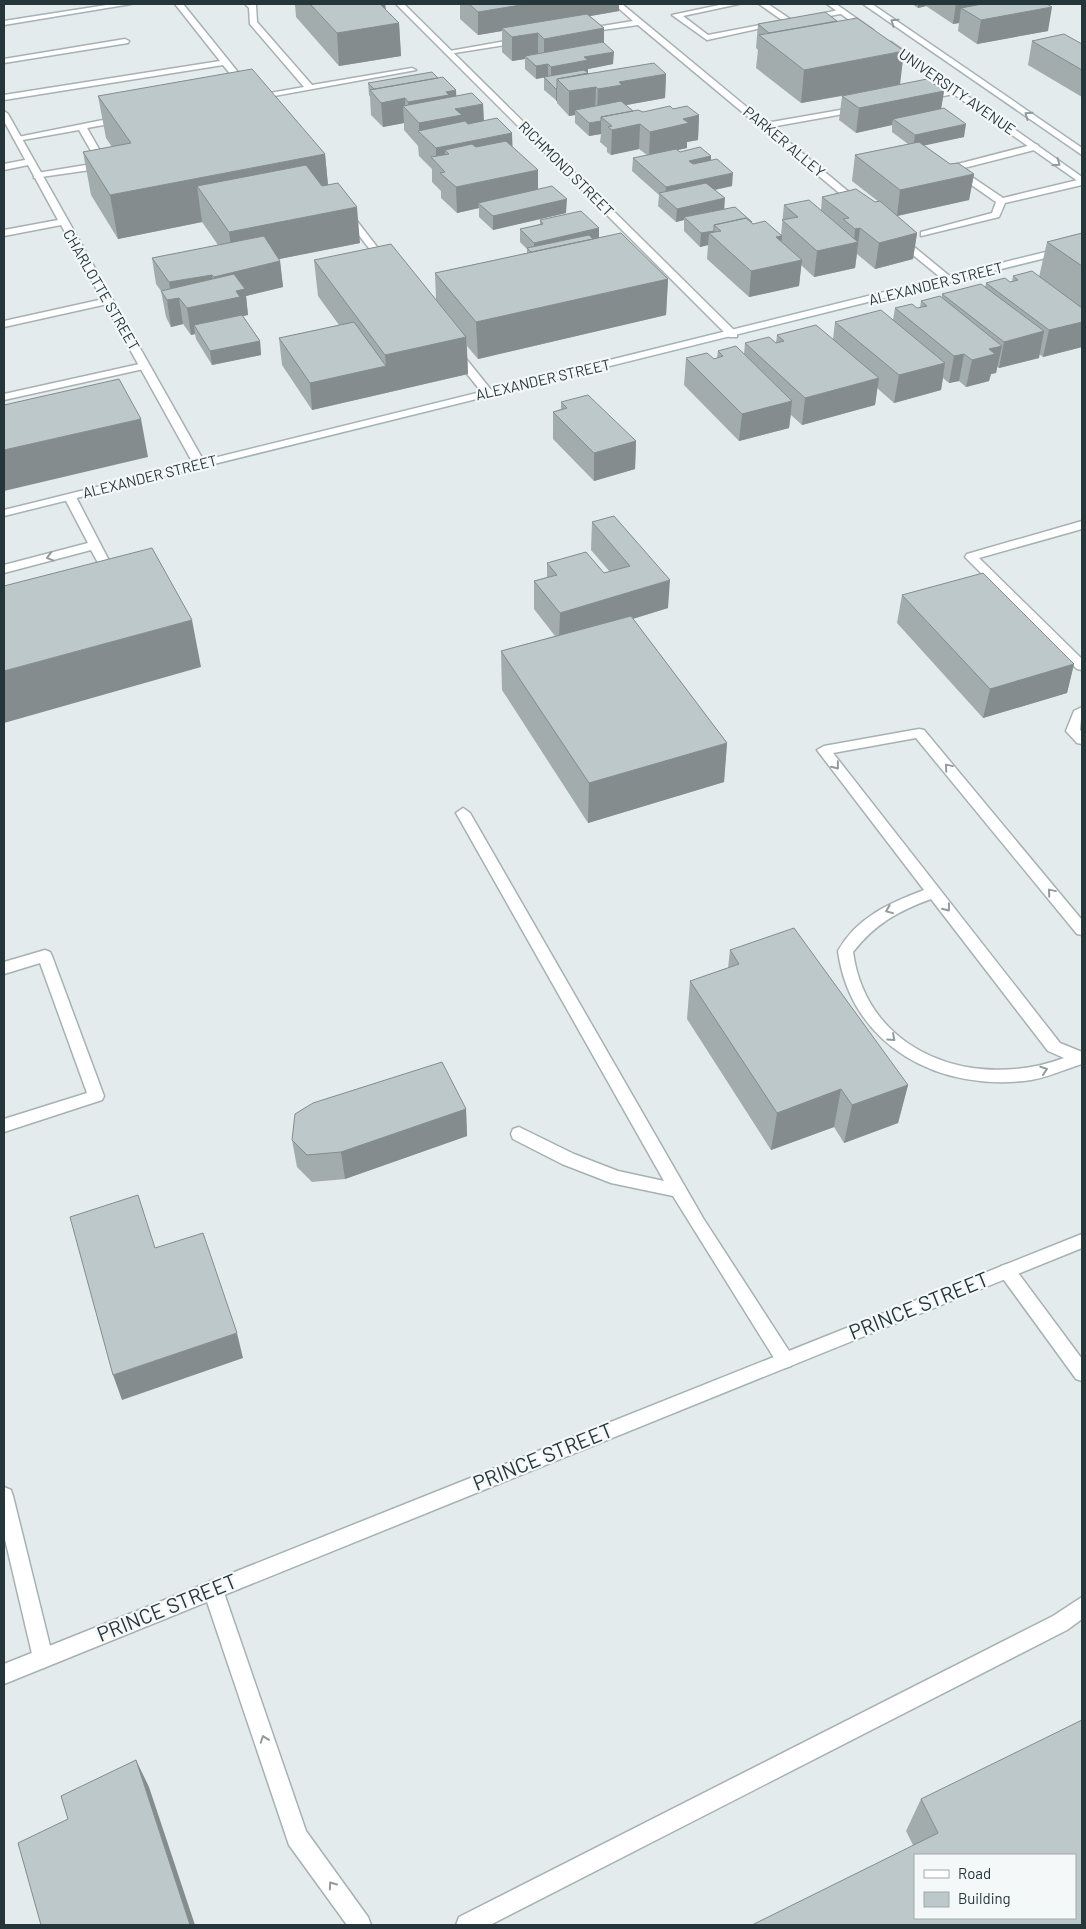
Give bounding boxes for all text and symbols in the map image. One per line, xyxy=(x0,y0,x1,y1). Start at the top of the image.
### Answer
one-way arrow xyxy=(890,19,900,28)
street label: UNIVERSITY AVENUE xyxy=(896,44,1019,138)
street label: PARKER ALLEY xyxy=(740,102,829,181)
one-way arrow xyxy=(1024,112,1034,121)
street label: RICHMOND STREET xyxy=(515,117,618,220)
one-way arrow xyxy=(1051,157,1061,166)
street label: CHARLOTTE STREET xyxy=(60,226,144,353)
street label: ALEXANDER STREET xyxy=(867,258,1005,308)
street label: ALEXANDER STREET xyxy=(474,355,612,403)
street label: ALEXANDER STREET xyxy=(81,451,219,501)
one-way arrow xyxy=(45,551,54,562)
one-way arrow xyxy=(831,760,839,769)
one-way arrow xyxy=(944,764,953,773)
one-way arrow xyxy=(1048,889,1057,898)
one-way arrow xyxy=(885,903,894,914)
one-way arrow xyxy=(941,903,950,912)
one-way arrow xyxy=(887,1032,896,1041)
one-way arrow xyxy=(1040,1065,1048,1075)
street label: PRINCE STREET xyxy=(845,1265,992,1344)
street label: PRINCE STREET xyxy=(469,1416,616,1495)
street label: PRINCE STREET xyxy=(93,1567,240,1646)
one-way arrow xyxy=(260,1736,270,1744)
legend xyxy=(914,1854,1076,1919)
text: Road xyxy=(958,1864,991,1882)
one-way arrow xyxy=(329,1882,338,1891)
text: Building xyxy=(958,1889,1011,1907)

